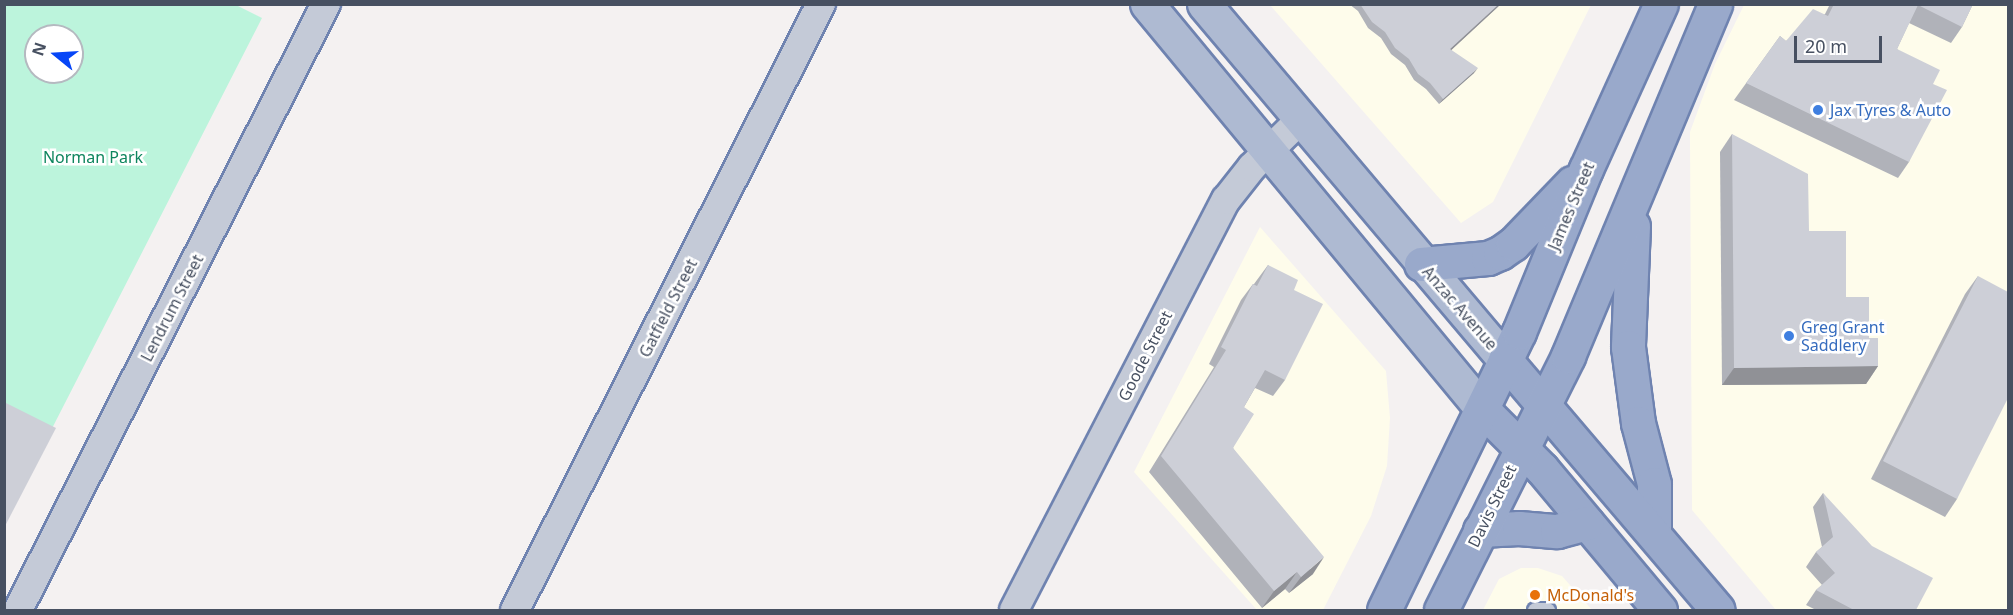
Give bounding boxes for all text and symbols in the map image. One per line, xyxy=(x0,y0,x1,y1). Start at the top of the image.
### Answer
north arrow xyxy=(24,24,84,84)
scale bar xyxy=(1797,24,1886,62)
text: 20 m xyxy=(1805,34,1847,58)
text: N xyxy=(26,39,51,59)
place label: Jax Tyres & Auto xyxy=(1830,100,1951,120)
marker: Jax Tyres & Auto xyxy=(1811,103,1825,117)
park label: Norman Park xyxy=(43,147,143,167)
street label: James Street xyxy=(1544,159,1598,253)
street label: Lendrum Street xyxy=(137,251,207,365)
street label: Gatfield Street xyxy=(635,256,701,360)
street label: Anzac Avenue xyxy=(1418,262,1502,354)
street label: Goode Street xyxy=(1114,308,1176,404)
place label: Greg Grant Saddlery xyxy=(1801,317,1885,355)
marker: Greg Grant Saddlery xyxy=(1782,329,1796,343)
street label: Davis Street xyxy=(1464,462,1520,550)
place label: McDonald's xyxy=(1547,585,1634,605)
marker: McDonald's xyxy=(1528,588,1542,602)

